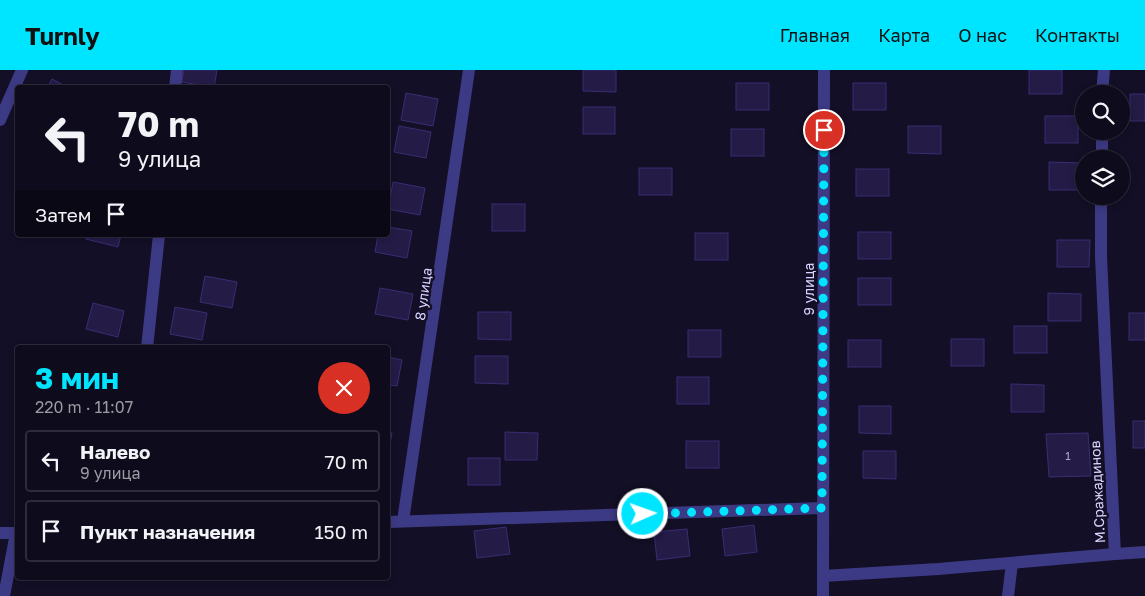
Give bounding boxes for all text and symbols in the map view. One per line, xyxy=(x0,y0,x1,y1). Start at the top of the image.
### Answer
text: Turnly xyxy=(25,21,100,50)
text: Главная xyxy=(780,24,850,46)
text: Карта xyxy=(878,24,930,46)
text: О нас xyxy=(958,24,1007,46)
text: Контакты xyxy=(1035,24,1120,46)
map controls xyxy=(1075,85,1130,205)
button: search xyxy=(1075,85,1130,140)
text: 70 m xyxy=(118,103,199,145)
icon: left xyxy=(35,105,100,170)
pin xyxy=(803,109,845,151)
icon: arrive xyxy=(810,116,838,144)
text: 9 улица xyxy=(118,145,201,172)
button: layers xyxy=(1075,150,1130,205)
icon: arrive xyxy=(102,200,130,228)
text: Затем xyxy=(35,203,92,226)
street label: 9 улица xyxy=(800,263,817,316)
street label: 8 улица xyxy=(411,267,435,321)
text: 3 мин xyxy=(35,360,119,396)
button: close xyxy=(318,362,370,414)
text: 220 m · 11:07 xyxy=(35,397,133,417)
text: Налево xyxy=(80,440,150,463)
street label: М.Сражадинов xyxy=(1086,440,1108,544)
icon: left xyxy=(37,447,65,475)
house number: 1 xyxy=(1065,449,1071,462)
text: 70 m xyxy=(325,450,368,473)
text: 9 улица xyxy=(80,463,141,483)
position arrow xyxy=(616,487,668,539)
icon: arrive xyxy=(37,517,65,545)
text: Пункт назначения xyxy=(80,520,255,543)
text: 150 m xyxy=(314,520,368,543)

